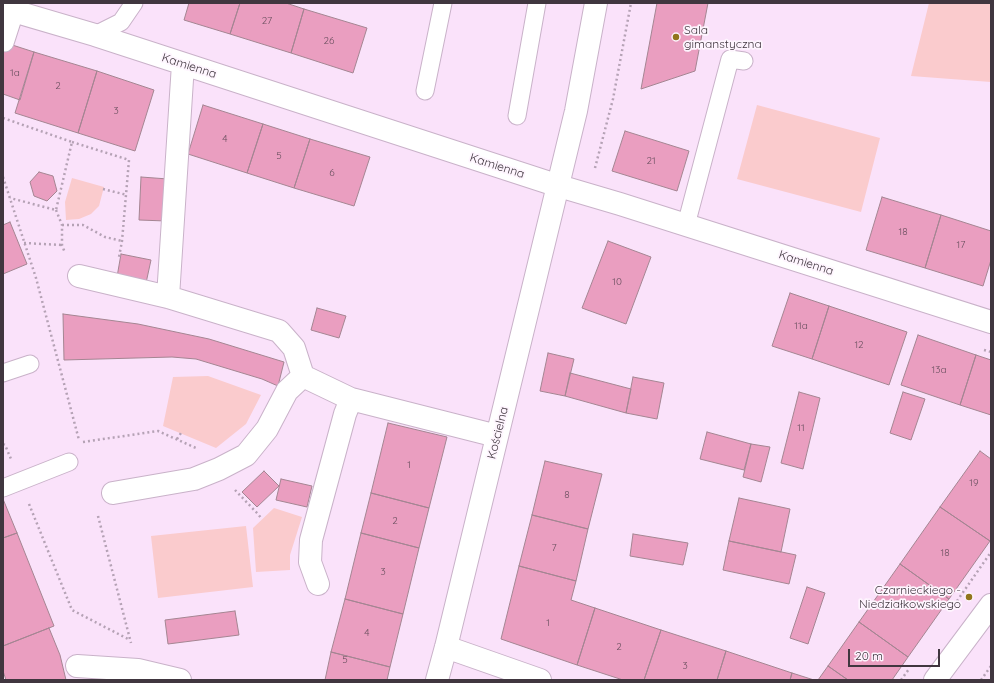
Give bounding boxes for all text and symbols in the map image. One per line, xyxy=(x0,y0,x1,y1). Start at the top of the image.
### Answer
house number: 27 xyxy=(262,15,272,27)
place label: Sala gimanstyczna xyxy=(684,23,762,51)
marker: Sala gimanstyczna xyxy=(671,32,681,42)
house number: 26 xyxy=(324,35,334,47)
street label: Kamienna xyxy=(160,50,218,82)
house number: 1a xyxy=(10,67,20,79)
house number: 2 xyxy=(55,80,61,92)
house number: 3 xyxy=(113,105,119,117)
house number: 4 xyxy=(222,133,228,145)
house number: 5 xyxy=(276,150,282,162)
street label: Kamienna xyxy=(468,150,526,182)
house number: 21 xyxy=(646,155,656,167)
house number: 6 xyxy=(329,167,335,179)
house number: 18 xyxy=(898,226,908,238)
house number: 17 xyxy=(957,239,965,251)
street label: Kamienna xyxy=(777,247,835,279)
house number: 10 xyxy=(612,276,622,288)
house number: 11a xyxy=(794,320,808,332)
house number: 12 xyxy=(854,339,864,351)
house number: 13a xyxy=(932,364,946,376)
street label: Kościelna xyxy=(485,405,511,461)
house number: 11 xyxy=(797,422,805,434)
house number: 1 xyxy=(407,459,411,471)
house number: 19 xyxy=(969,477,979,489)
house number: 8 xyxy=(564,489,570,501)
house number: 2 xyxy=(392,515,398,527)
house number: 7 xyxy=(551,542,557,554)
house number: 18 xyxy=(940,547,950,559)
house number: 3 xyxy=(380,566,386,578)
place label: Czarnieckiego - Niedziałkowskiego xyxy=(859,583,961,611)
marker: Czarnieckiego - Niedziałkowskiego xyxy=(964,592,974,602)
house number: 1 xyxy=(546,617,550,629)
house number: 4 xyxy=(364,627,370,639)
house number: 2 xyxy=(616,641,622,653)
scale bar xyxy=(850,641,942,667)
text: 20 m xyxy=(855,648,883,663)
house number: 5 xyxy=(342,654,348,666)
house number: 3 xyxy=(682,660,688,672)

